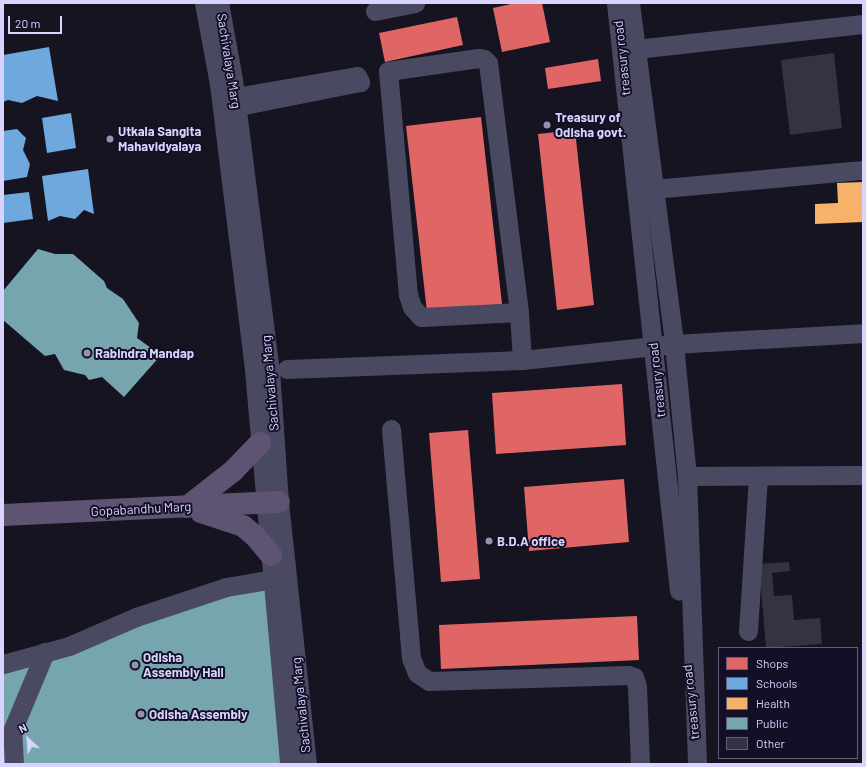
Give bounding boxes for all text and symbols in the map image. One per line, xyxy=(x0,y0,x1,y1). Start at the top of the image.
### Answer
scale bar xyxy=(10,8,64,34)
street label: Sachivalaya Marg xyxy=(214,12,244,110)
text: 20 m xyxy=(15,16,41,30)
street label: treasury road xyxy=(610,20,634,96)
place label: Treasury of Odisha govt. xyxy=(555,110,626,141)
marker: Treasury of Odisha govt. xyxy=(542,120,552,130)
place label: Utkala Sangita Mahavidyalaya xyxy=(118,124,201,155)
marker: Utkala Sangita Mahavidyalaya xyxy=(105,134,115,144)
street label: Sachivalaya Marg xyxy=(258,334,282,432)
street label: treasury road xyxy=(645,342,669,418)
place label: Rabindra Mandap xyxy=(95,345,194,361)
marker: Rabindra Mandap xyxy=(82,348,92,358)
street label: Gopabandhu Marg xyxy=(90,499,192,519)
place label: B.D.A office xyxy=(497,533,565,549)
marker: B.D.A office xyxy=(484,536,494,546)
legend xyxy=(718,647,858,759)
place label: Odisha Assembly Hall xyxy=(143,650,224,681)
street label: Sachivalaya Marg xyxy=(288,656,314,754)
text: Shops xyxy=(756,656,788,670)
marker: Odisha Assembly Hall xyxy=(130,660,140,670)
street label: treasury road xyxy=(679,664,703,740)
text: Schools xyxy=(756,676,797,690)
text: Health xyxy=(756,696,790,710)
place label: Odisha Assembly xyxy=(149,706,248,722)
marker: Odisha Assembly xyxy=(136,709,146,719)
text: Public xyxy=(756,716,788,730)
north arrow xyxy=(8,719,48,759)
text: N xyxy=(16,720,29,735)
text: Other xyxy=(756,736,785,750)

